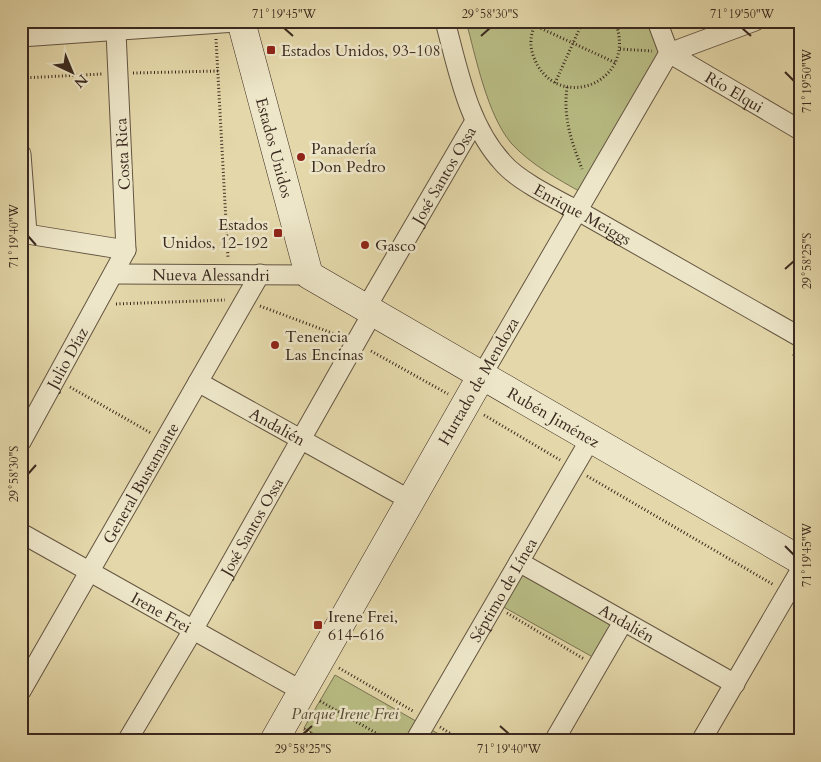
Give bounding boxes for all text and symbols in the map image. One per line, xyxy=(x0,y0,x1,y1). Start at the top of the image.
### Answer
text: 71°19'45"W xyxy=(252,6,317,22)
text: 29°58'30"S xyxy=(462,6,518,22)
text: 71°19'50"W xyxy=(710,6,775,22)
place label: Estados Unidos, 93-108 xyxy=(281,40,441,62)
marker: Estados Unidos, 93-108 xyxy=(265,44,277,56)
north arrow xyxy=(48,48,98,98)
text: 71°19'50"W xyxy=(799,48,815,113)
street label: Río Elqui xyxy=(701,67,768,118)
text: N xyxy=(70,70,92,92)
street label: Estados Unidos xyxy=(250,95,298,201)
street label: Costa Rica xyxy=(110,117,136,191)
street label: José Santos Ossa xyxy=(406,122,482,230)
place label: Panadería Don Pedro xyxy=(311,138,386,178)
marker: Panadería Don Pedro xyxy=(295,151,307,163)
street label: Enrique Meiggs xyxy=(529,179,635,251)
text: 71°19'40"W xyxy=(6,203,22,268)
place label: Estados Unidos, 12-192 xyxy=(162,214,268,254)
marker: Estados Unidos, 12-192 xyxy=(272,227,284,239)
text: 29°58'25"S xyxy=(799,233,815,289)
place label: Gasco xyxy=(375,235,416,257)
marker: Gasco xyxy=(359,239,371,251)
street label: Nueva Alessandri xyxy=(152,264,270,287)
street label: Hurtado de Mendoza xyxy=(433,314,524,449)
street label: Julio Díaz xyxy=(41,323,94,395)
place label: Tenencia Las Encinas xyxy=(285,326,363,366)
marker: Tenencia Las Encinas xyxy=(269,339,281,351)
street label: Rubén Jiménez xyxy=(503,383,604,453)
street label: Andalién xyxy=(245,403,309,452)
street label: General Bustamante xyxy=(98,419,185,548)
text: 29°58'30"S xyxy=(6,446,22,502)
street label: José Santos Ossa xyxy=(215,474,289,582)
text: 71°19'45"W xyxy=(799,522,815,587)
street label: Séptimo de Línea xyxy=(465,534,543,646)
street label: Irene Frei xyxy=(127,587,195,639)
street label: Andalién xyxy=(595,599,658,648)
place label: Irene Frei, 614-616 xyxy=(328,606,398,646)
marker: Irene Frei, 614-616 xyxy=(312,619,324,631)
park label: Parque Irene Frei xyxy=(291,703,399,725)
text: 29°58'25"S xyxy=(275,741,331,757)
text: 71°19'40"W xyxy=(477,741,542,757)

